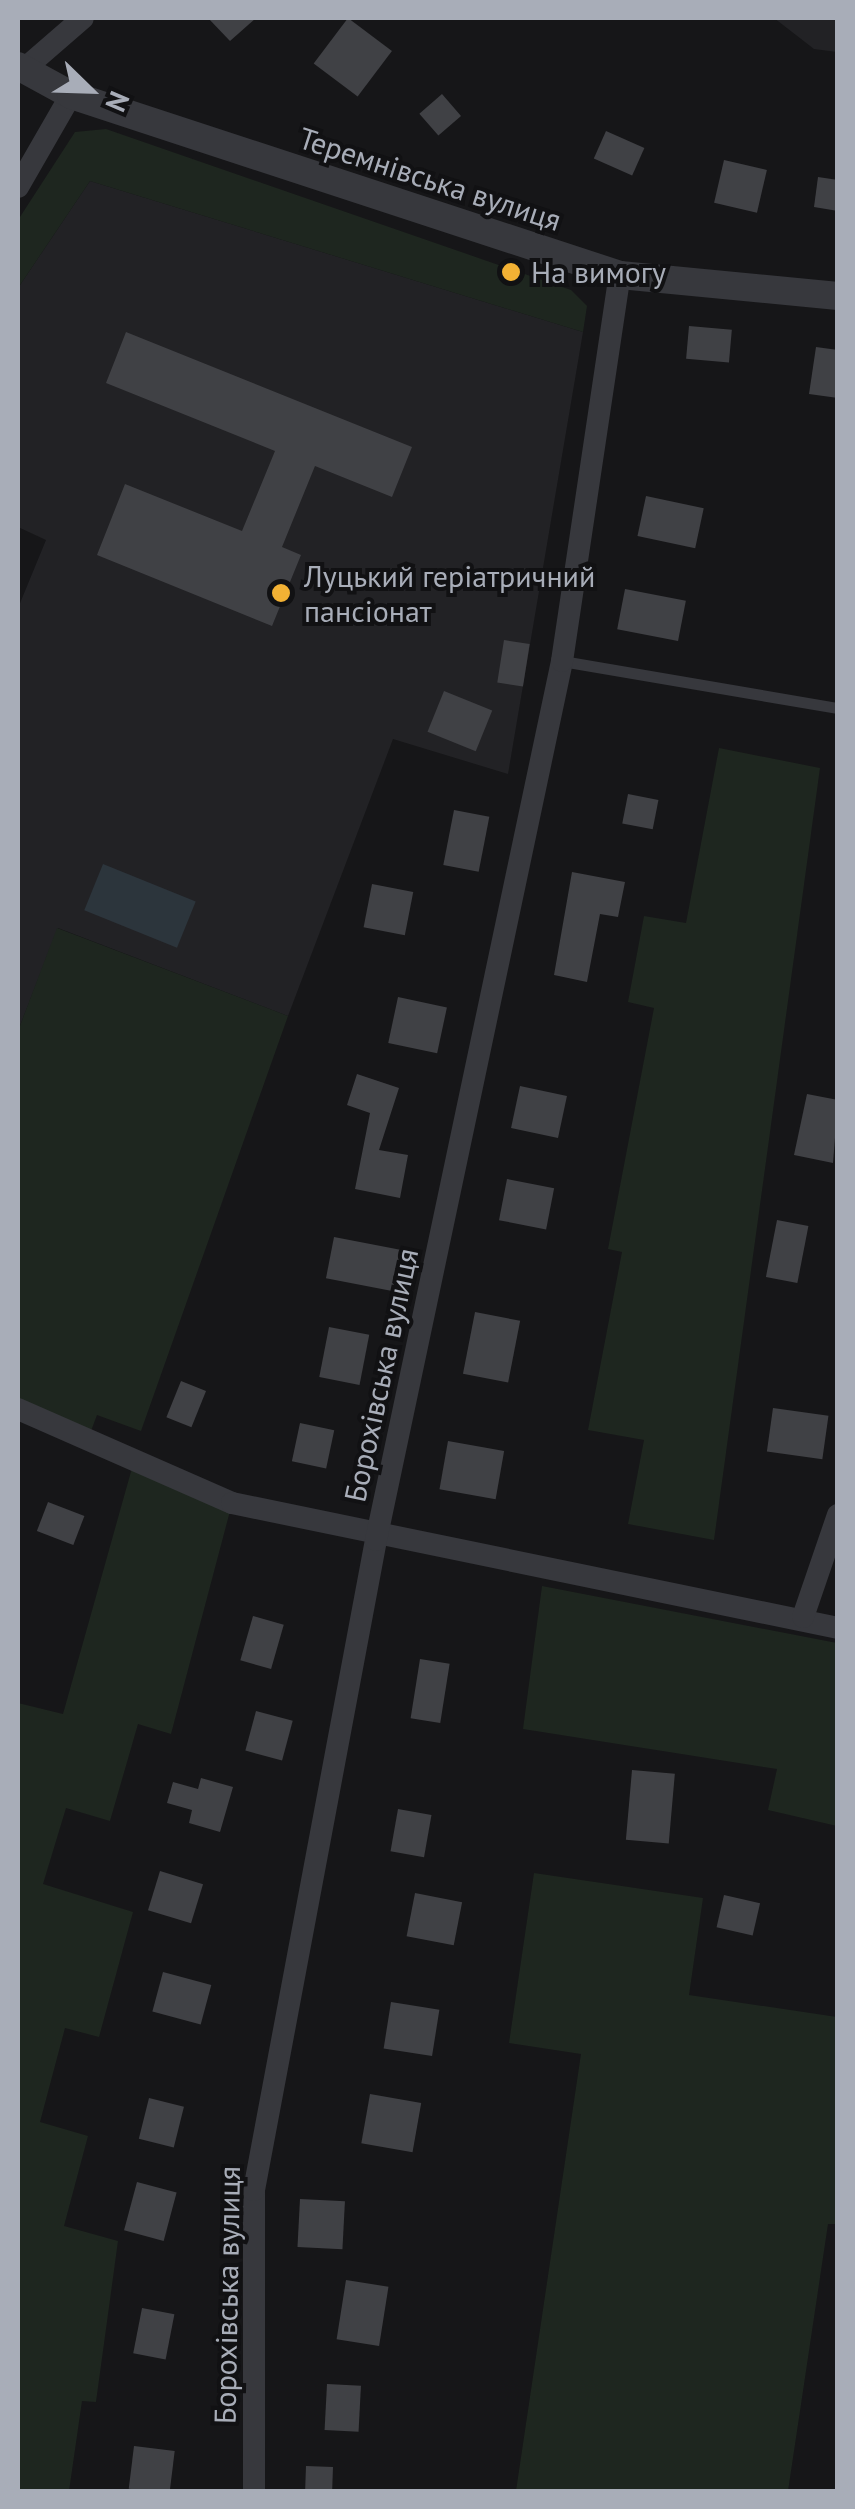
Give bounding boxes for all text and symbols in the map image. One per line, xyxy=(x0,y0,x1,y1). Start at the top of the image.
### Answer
north arrow xyxy=(40,40,140,140)
text: N xyxy=(97,86,139,118)
street label: Теремнівська вулиця xyxy=(294,120,566,238)
place label: На вимогу xyxy=(531,254,666,290)
marker: На вимогу xyxy=(500,261,522,283)
place label: Луцький геріатричний пансіонат xyxy=(304,558,595,628)
marker: Луцький геріатричний пансіонат xyxy=(268,580,294,606)
street label: Борохівська вулиця xyxy=(337,1245,425,1505)
street label: Борохівська вулиця xyxy=(207,2166,247,2424)

